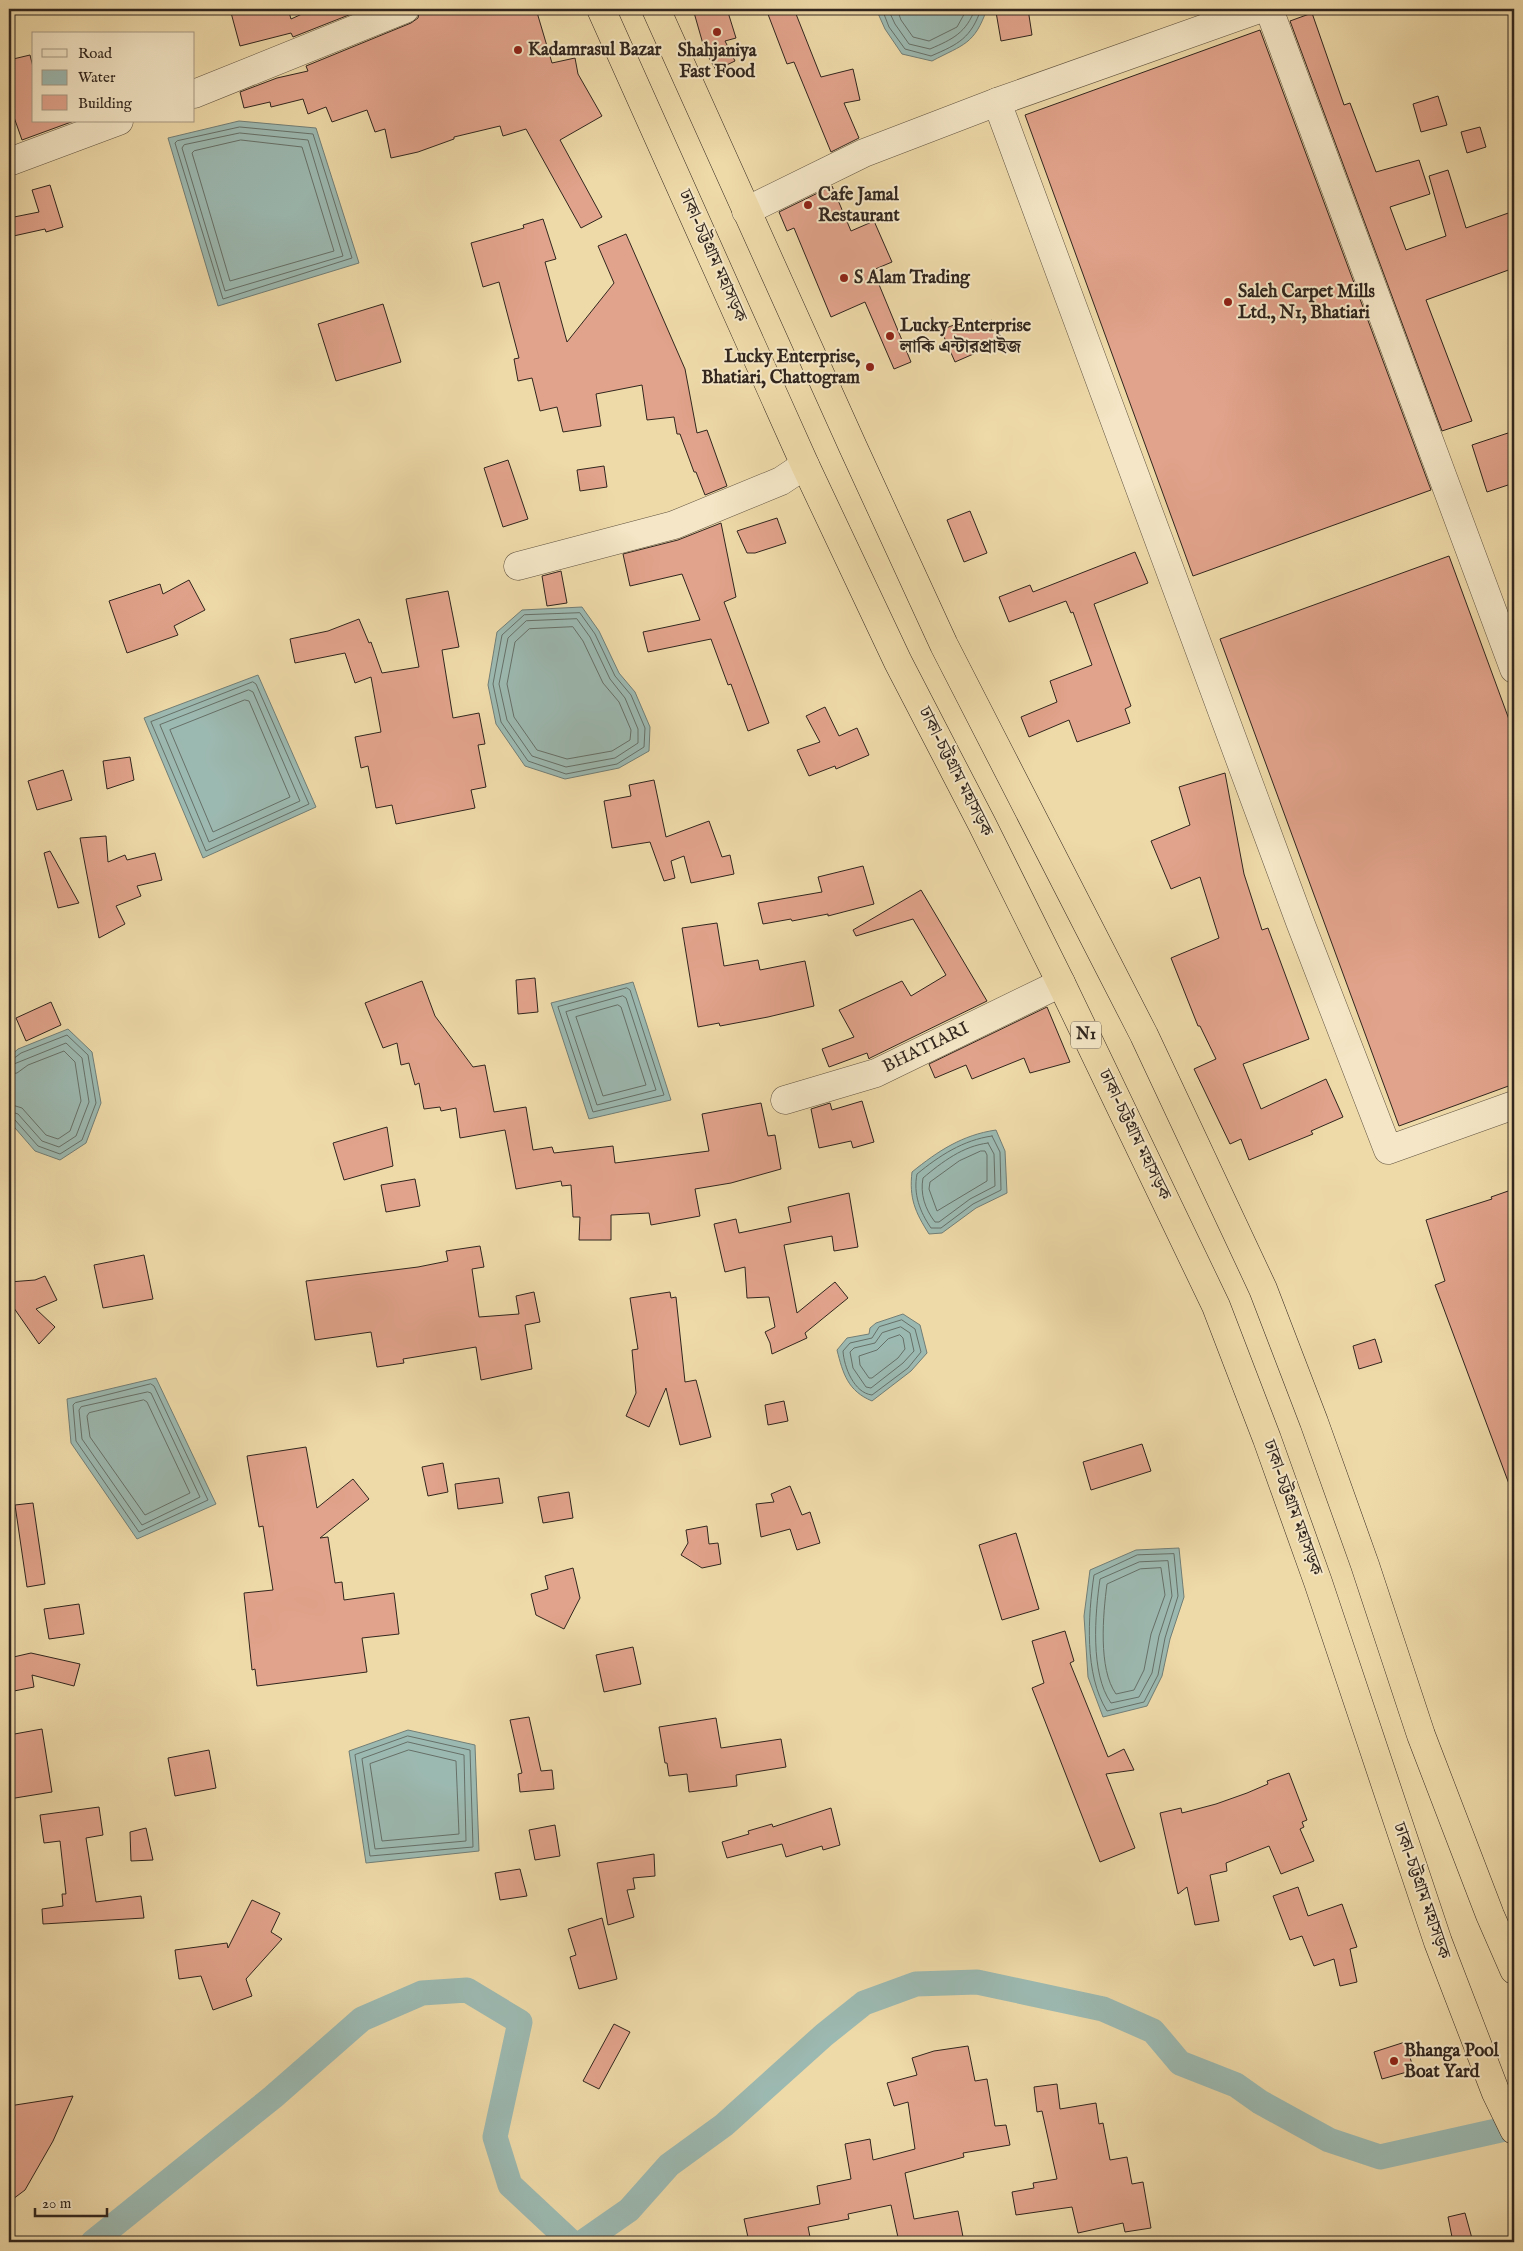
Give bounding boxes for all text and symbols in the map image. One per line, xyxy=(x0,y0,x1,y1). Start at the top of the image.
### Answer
marker: Shahjaniya Fast Food xyxy=(711,26,723,38)
legend xyxy=(32,32,195,122)
place label: Kadamrasul Bazar xyxy=(528,39,662,62)
place label: Shahjaniya Fast Food xyxy=(678,40,758,84)
text: Road xyxy=(78,44,113,63)
marker: Kadamrasul Bazar xyxy=(512,44,524,56)
text: Water xyxy=(78,68,116,87)
text: Building xyxy=(78,94,133,113)
place label: Cafe Jamal Restaurant xyxy=(818,184,900,228)
street label: ঢাকা-চট্টগ্রাম মহাসড়ক xyxy=(672,185,752,327)
marker: Cafe Jamal Restaurant xyxy=(802,199,814,211)
place label: S Alam Trading xyxy=(854,267,971,290)
marker: S Alam Trading xyxy=(838,272,850,284)
place label: Saleh Carpet Mills Ltd., N1, Bhatiari xyxy=(1238,281,1376,325)
marker: Saleh Carpet Mills Ltd., N1, Bhatiari xyxy=(1222,296,1234,308)
place label: Lucky Enterprise লাকি এন্টারপ্রাইজ xyxy=(899,315,1032,359)
marker: Lucky Enterprise লাকি এন্টারপ্রাইজ xyxy=(884,330,896,342)
place label: Lucky Enterprise, Bhatiari, Chattogram xyxy=(702,346,860,390)
marker: Lucky Enterprise, Bhatiari, Chattogram xyxy=(864,361,876,373)
street label: ঢাকা-চট্টগ্রাম মহাসড়ক xyxy=(912,702,998,842)
street label: BHATIARI xyxy=(879,1017,973,1079)
road number: N1 xyxy=(1071,1022,1101,1048)
street label: ঢাকা-চট্টগ্রাম মহাসড়ক xyxy=(1092,1065,1176,1205)
street label: ঢাকা-চট্টগ্রাম মহাসড়ক xyxy=(1256,1436,1328,1580)
street label: ঢাকা-চট্টগ্রাম মহাসড়ক xyxy=(1387,1819,1456,1963)
place label: Bhanga Pool Boat Yard xyxy=(1404,2040,1500,2084)
marker: Bhanga Pool Boat Yard xyxy=(1388,2055,1400,2067)
scale bar xyxy=(35,2186,108,2218)
text: 20 m xyxy=(42,2194,72,2213)

